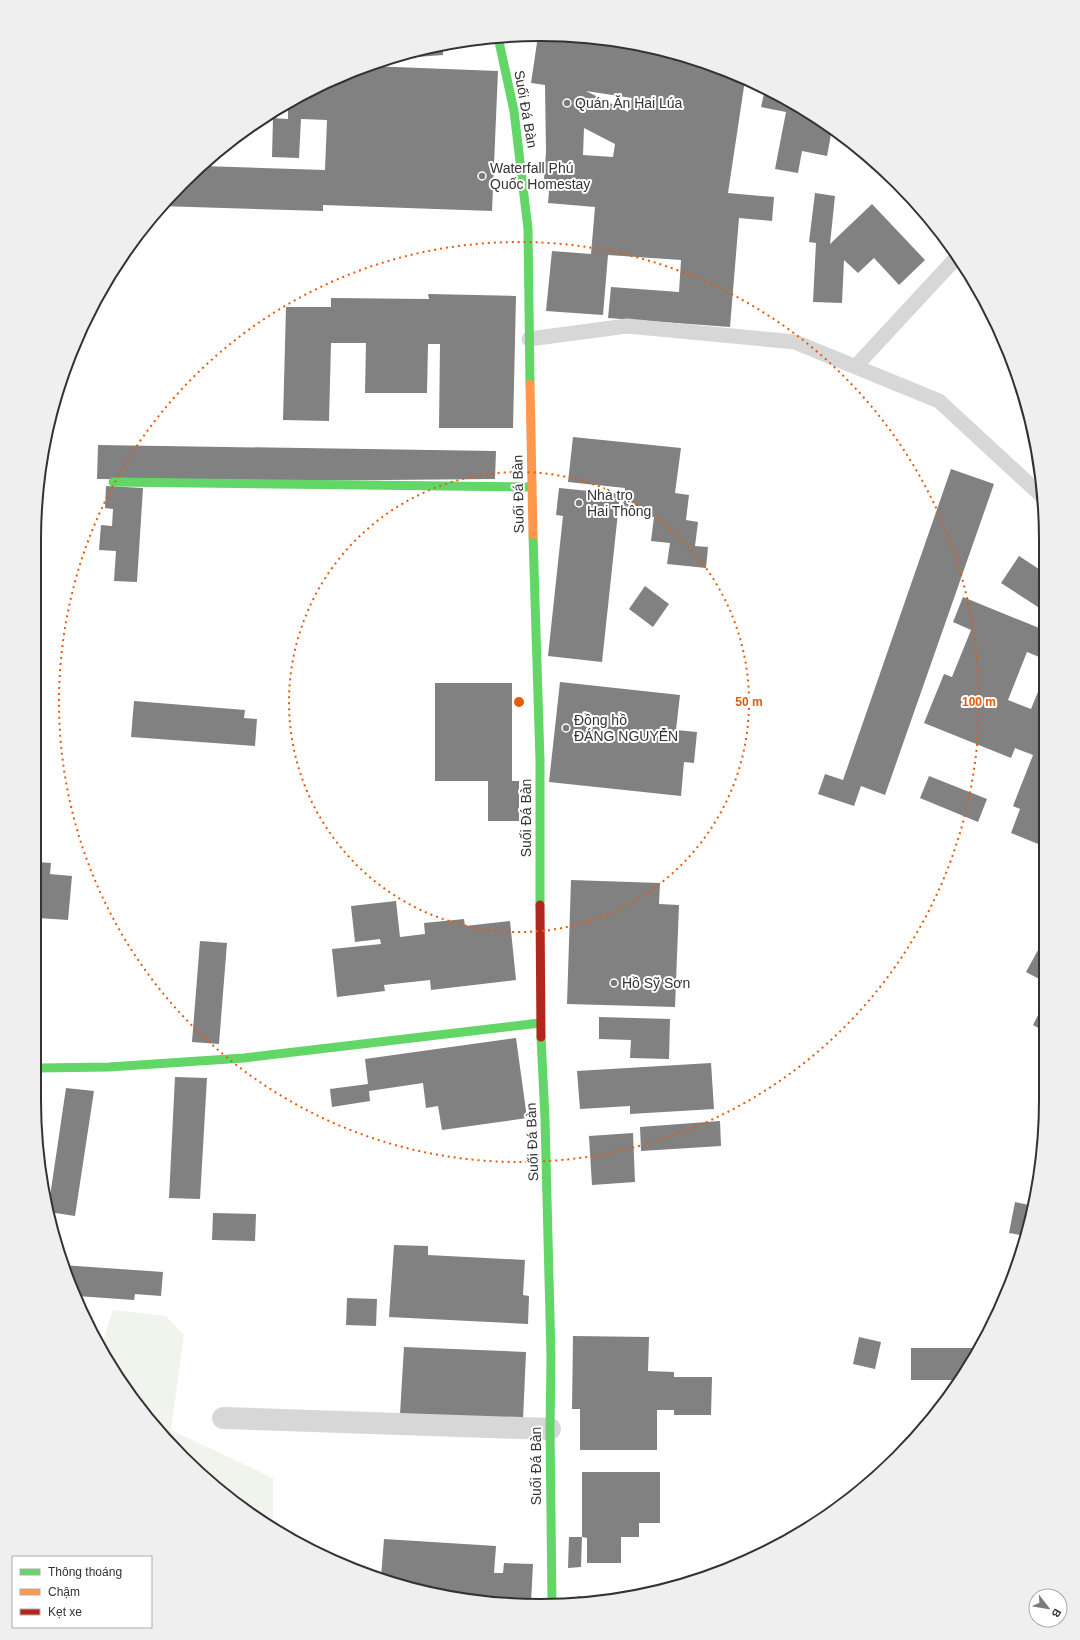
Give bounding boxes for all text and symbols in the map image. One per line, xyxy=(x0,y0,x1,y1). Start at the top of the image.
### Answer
street label: Suối Đá Bàn xyxy=(511,69,541,149)
place label: Quán Ăn Hai Lúa xyxy=(575,95,683,111)
marker: Quán Ăn Hai Lúa xyxy=(562,98,572,108)
place label: Waterfall Phú Quốc Homestay xyxy=(490,160,590,192)
marker: Waterfall Phú Quốc Homestay xyxy=(477,171,487,181)
street label: Suối Đá Bàn xyxy=(509,455,527,533)
place label: Nhà trọ Hai Thông xyxy=(587,487,651,519)
marker: Nhà trọ Hai Thông xyxy=(574,498,584,508)
centre of rings xyxy=(512,695,526,709)
text: 50 m xyxy=(735,695,763,709)
text: 100 m xyxy=(962,695,996,709)
place label: Đồng hồ ĐÁNG NGUYỄN xyxy=(574,712,678,744)
marker: Đồng hồ ĐÁNG NGUYỄN xyxy=(561,723,571,733)
street label: Suối Đá Bàn xyxy=(518,779,534,857)
place label: Hồ Sỹ Sơn xyxy=(622,975,690,991)
marker: Hồ Sỹ Sơn xyxy=(609,978,619,988)
street label: Suối Đá Bàn xyxy=(523,1102,541,1182)
street label: Suối Đá Bàn xyxy=(528,1427,544,1505)
legend xyxy=(12,1556,152,1628)
text: Thông thoáng xyxy=(48,1565,122,1579)
text: Chậm xyxy=(48,1585,80,1599)
north arrow xyxy=(1028,1588,1068,1628)
text: Kẹt xe xyxy=(48,1605,82,1619)
text: B xyxy=(1049,1607,1064,1620)

